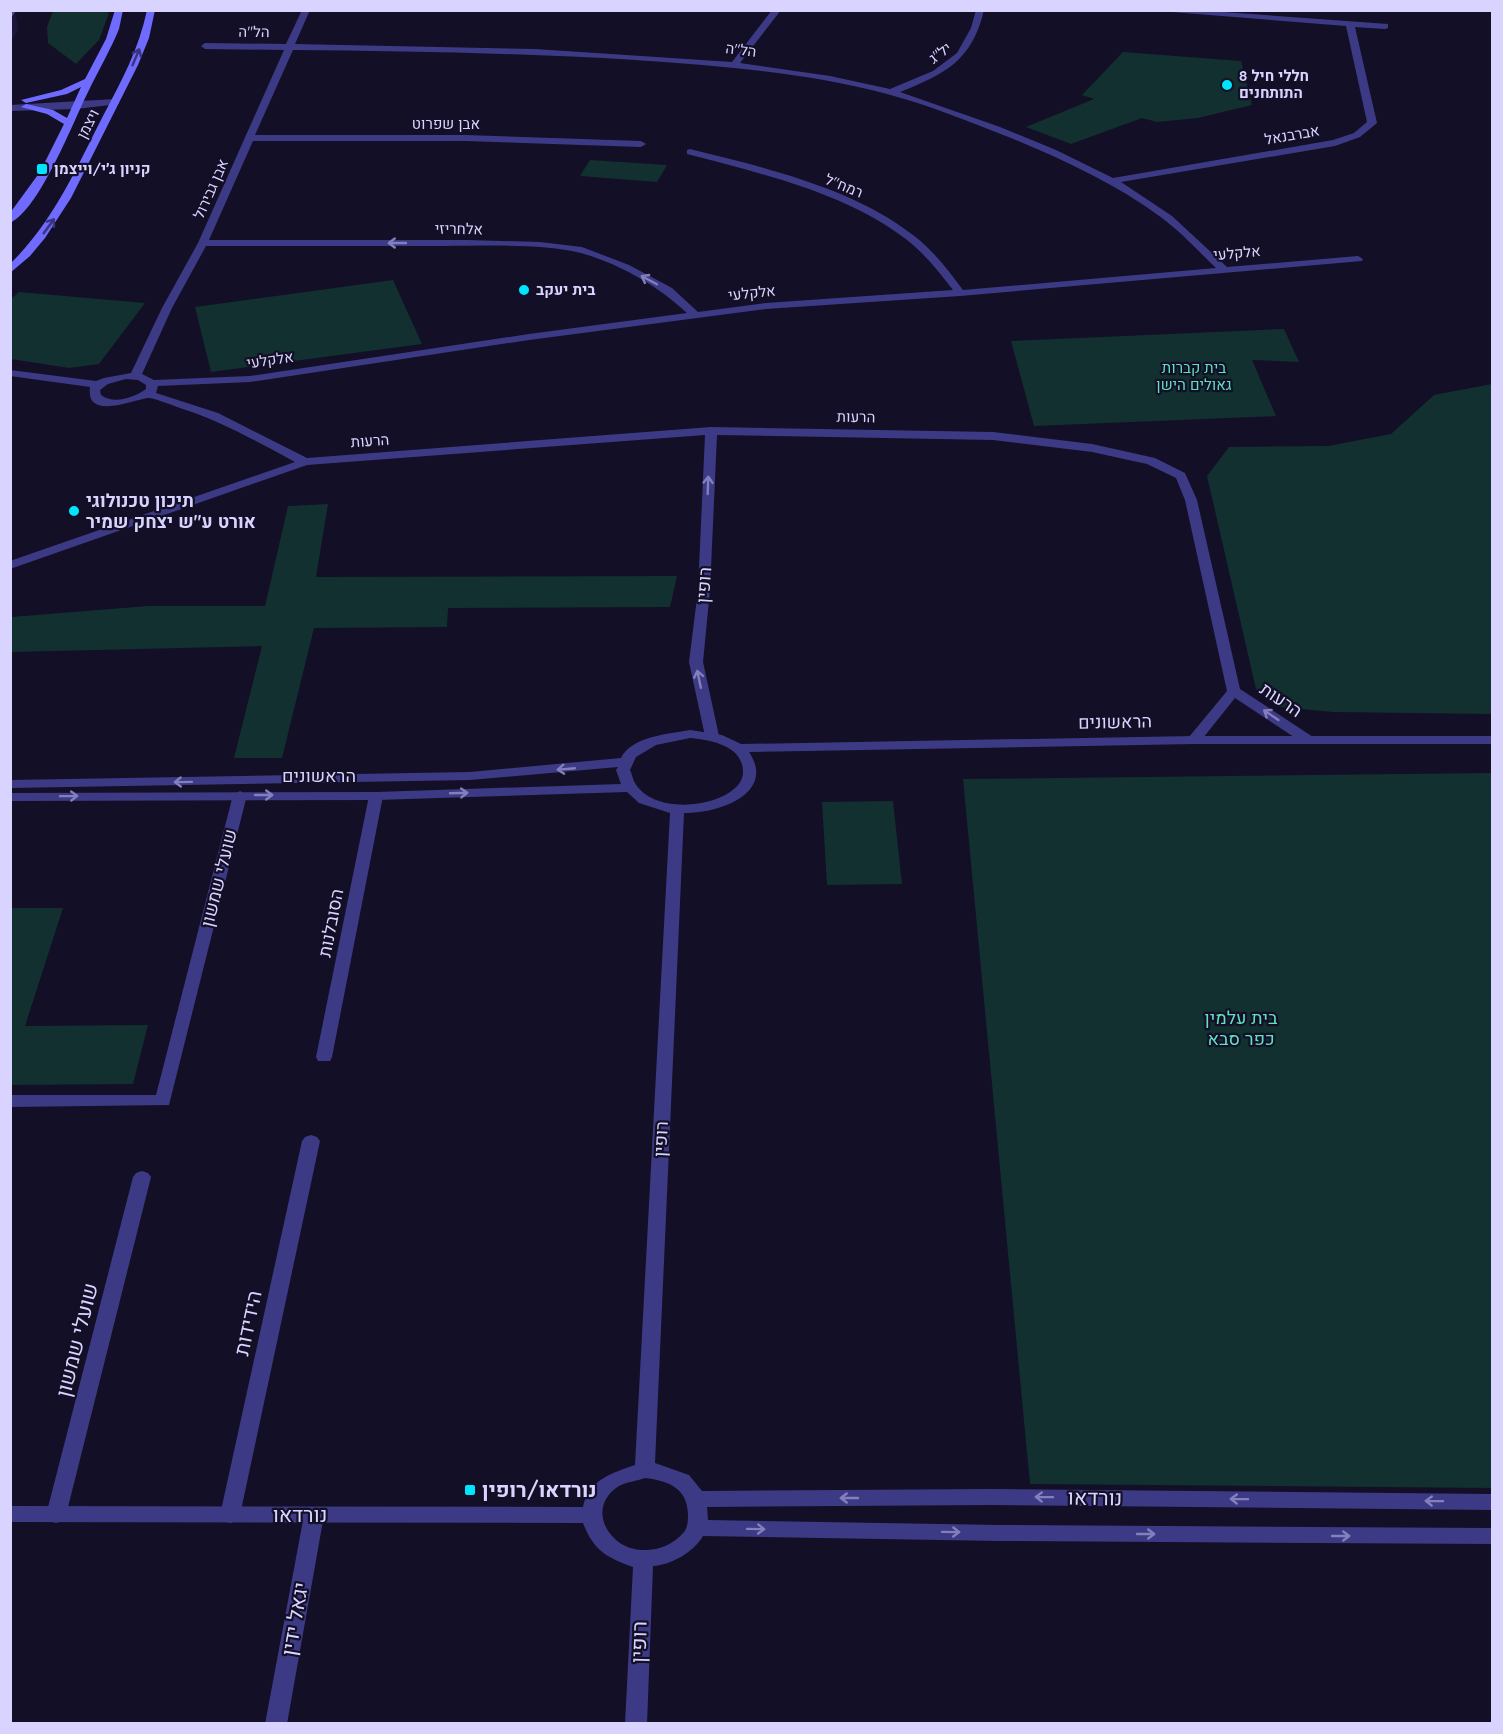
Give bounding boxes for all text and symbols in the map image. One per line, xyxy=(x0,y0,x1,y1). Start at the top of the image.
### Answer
street label: הל"ה xyxy=(238,22,270,41)
street label: הל"ה xyxy=(724,38,758,61)
street label: יל"ג xyxy=(924,38,955,67)
one-way arrow xyxy=(131,49,142,67)
place label: 8 חללי חיל התותחנים xyxy=(1239,66,1309,102)
marker: 8 חללי חיל התותחנים xyxy=(1220,78,1234,92)
street label: ויצמן xyxy=(72,106,103,142)
street label: אבן שפרוט xyxy=(412,114,480,133)
street label: אברבנאל xyxy=(1263,120,1321,149)
street label: אבן גבירול xyxy=(189,156,232,222)
place label: קניון ג׳י/וייצמן xyxy=(54,159,150,178)
marker: קניון ג׳י/וייצמן xyxy=(35,162,49,176)
street label: רמח"ל xyxy=(822,169,866,202)
one-way arrow xyxy=(43,218,55,234)
street label: אלחריזי xyxy=(435,219,483,238)
one-way arrow xyxy=(388,237,408,249)
street label: אלקלעי xyxy=(1212,241,1261,264)
one-way arrow xyxy=(640,274,658,285)
place label: בית יעקב xyxy=(536,280,595,299)
street label: אלקלעי xyxy=(727,281,777,304)
marker: בית יעקב xyxy=(517,283,531,297)
street label: אלקלעי xyxy=(245,347,295,372)
park label: בית קברות גאולים הישן xyxy=(1156,358,1232,394)
street label: הרעות xyxy=(837,407,875,426)
street label: הרעות xyxy=(350,430,390,451)
one-way arrow xyxy=(703,476,714,496)
place label: תיכון טכנולוגי אורט ע"ש יצחק שמיר xyxy=(86,489,256,533)
marker: תיכון טכנולוגי אורט ע"ש יצחק שמיר xyxy=(67,504,81,518)
street label: רופין xyxy=(691,566,716,604)
one-way arrow xyxy=(693,670,704,690)
street label: הרעות xyxy=(1256,677,1307,722)
street label: הראשונים xyxy=(1078,709,1152,734)
one-way arrow xyxy=(1263,709,1280,721)
street label: הראשונים xyxy=(282,764,356,787)
one-way arrow xyxy=(557,764,577,775)
one-way arrow xyxy=(173,776,193,788)
one-way arrow xyxy=(448,787,468,799)
one-way arrow xyxy=(253,789,273,801)
one-way arrow xyxy=(58,791,78,802)
street label: שועלי שמשון xyxy=(195,827,242,929)
street label: הסובלנות xyxy=(313,887,348,959)
park label: בית עלמין כפר סבא xyxy=(1205,1006,1278,1050)
street label: רופין xyxy=(648,1120,673,1158)
street label: שועלי שמשון xyxy=(49,1280,103,1400)
street label: הידידות xyxy=(227,1288,267,1358)
place label: נורדאו/רופין xyxy=(482,1476,597,1502)
marker: נורדאו/רופין xyxy=(463,1483,477,1497)
street label: נורדאו xyxy=(1067,1484,1123,1510)
one-way arrow xyxy=(1035,1491,1055,1503)
one-way arrow xyxy=(840,1492,860,1504)
one-way arrow xyxy=(1230,1493,1250,1505)
one-way arrow xyxy=(1425,1495,1445,1507)
street label: נורדאו xyxy=(273,1501,327,1527)
one-way arrow xyxy=(746,1523,766,1535)
one-way arrow xyxy=(941,1526,961,1538)
one-way arrow xyxy=(1136,1528,1156,1540)
one-way arrow xyxy=(1331,1530,1351,1541)
street label: יגאל ידין xyxy=(275,1580,313,1658)
street label: רופין xyxy=(624,1621,652,1663)

